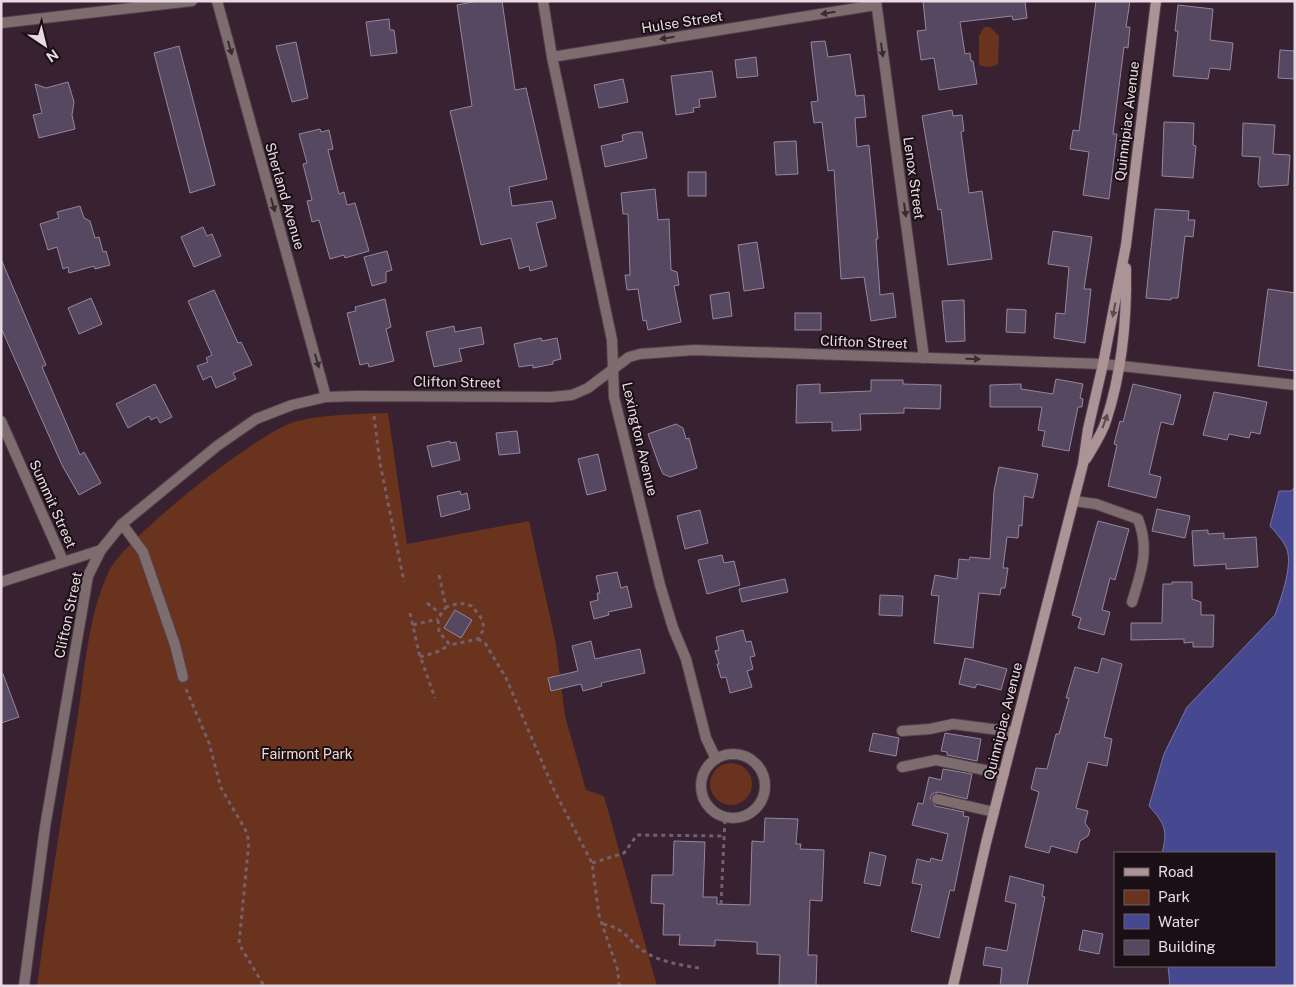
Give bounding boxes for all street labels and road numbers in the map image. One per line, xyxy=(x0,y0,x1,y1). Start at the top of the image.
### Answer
street label: Hulse Street xyxy=(640,8,724,36)
street label: Quinnipiac Avenue xyxy=(1112,60,1142,182)
street label: Lenox Street xyxy=(900,136,928,220)
street label: Sherland Avenue xyxy=(262,141,308,251)
street label: Clifton Street xyxy=(820,332,908,352)
street label: Clifton Street xyxy=(413,373,501,391)
street label: Lexington Avenue xyxy=(619,381,661,498)
street label: Summit Street xyxy=(26,457,80,551)
street label: Clifton Street xyxy=(51,570,85,660)
street label: Quinnipiac Avenue xyxy=(981,661,1025,781)

